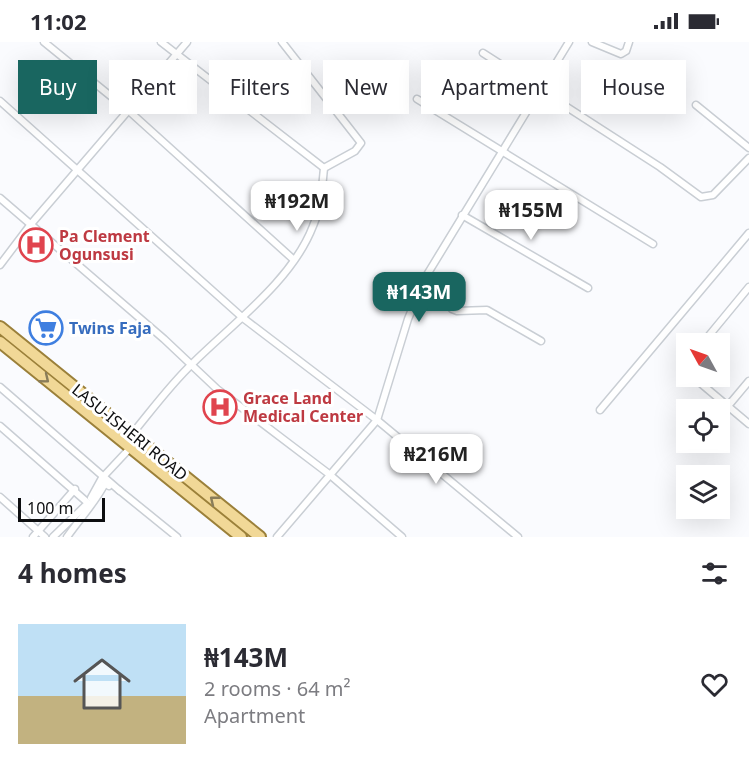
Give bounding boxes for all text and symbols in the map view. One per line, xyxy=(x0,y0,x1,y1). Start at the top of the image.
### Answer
text: 11:02 xyxy=(30,6,87,36)
chip: Buy xyxy=(18,60,97,114)
chip: Rent xyxy=(109,60,197,114)
chip: Filters xyxy=(209,60,311,114)
chip: New xyxy=(323,60,409,114)
chip: Apartment xyxy=(421,60,569,114)
chip: House xyxy=(581,60,686,114)
pin: ₦192M xyxy=(255,181,339,232)
text: ₦192M xyxy=(265,187,329,214)
pin: ₦155M xyxy=(489,190,573,241)
text: ₦155M xyxy=(499,196,563,223)
place label: Pa Clement Ogunsusi xyxy=(59,225,150,265)
hospital icon: Pa Clement Ogunsusi xyxy=(18,227,54,263)
pin: ₦143M xyxy=(377,272,461,323)
text: ₦143M xyxy=(387,278,451,305)
supermarket icon: Twins Faja xyxy=(28,310,64,346)
place label: Twins Faja xyxy=(69,317,152,339)
north arrow xyxy=(676,333,730,387)
map controls xyxy=(676,333,730,519)
one-way arrow xyxy=(39,371,50,382)
street label: LASU-ISHERI ROAD xyxy=(68,379,192,485)
place label: Grace Land Medical Center xyxy=(243,387,363,427)
hospital icon: Grace Land Medical Center xyxy=(202,389,238,425)
button: locate xyxy=(676,399,730,453)
pin: ₦216M xyxy=(394,434,478,485)
text: ₦216M xyxy=(404,440,468,467)
button: layers xyxy=(676,465,730,519)
scale bar xyxy=(18,495,105,522)
text: 100 m xyxy=(27,497,74,519)
one-way arrow xyxy=(210,497,221,508)
text: 4 homes xyxy=(18,555,127,591)
icon: filters xyxy=(698,557,731,590)
text: ₦143M xyxy=(204,639,288,675)
icon: home xyxy=(66,648,138,720)
icon: heart xyxy=(698,668,731,701)
text: 2 rooms · 64 m² xyxy=(204,675,351,702)
text: Apartment xyxy=(204,702,305,729)

